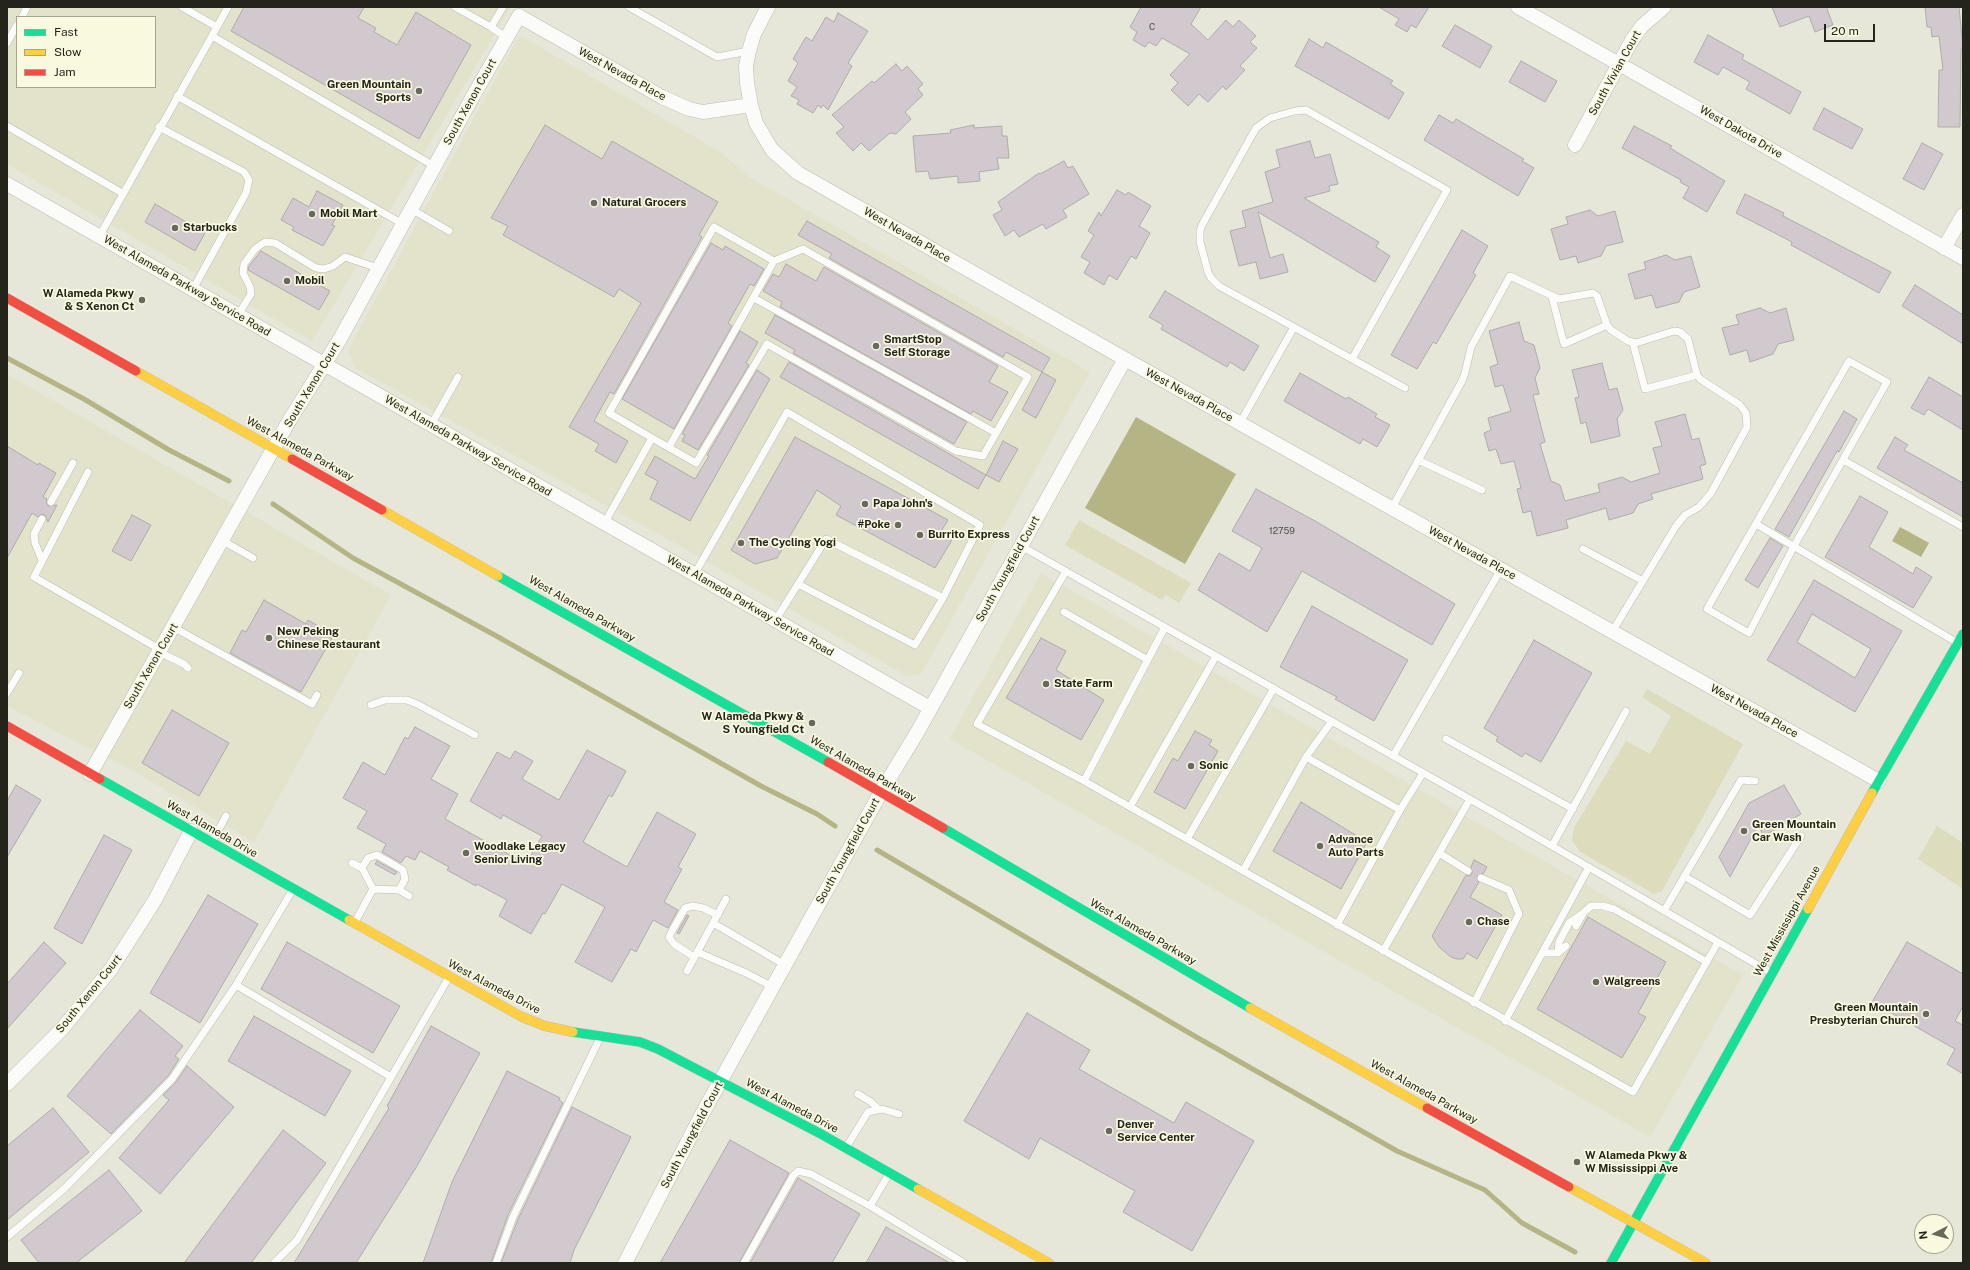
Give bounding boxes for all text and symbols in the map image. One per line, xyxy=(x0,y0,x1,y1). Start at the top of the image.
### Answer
legend xyxy=(16,16,156,88)
scale bar xyxy=(1826,16,1877,42)
house number: C xyxy=(1149,22,1155,32)
text: 20 m xyxy=(1831,24,1859,38)
text: Fast xyxy=(54,25,78,39)
street label: South Vivian Court xyxy=(1586,28,1644,118)
street label: West Nevada Place xyxy=(576,44,668,104)
text: Slow xyxy=(54,45,81,59)
street label: South Xenon Court xyxy=(441,56,499,148)
text: Jam xyxy=(54,65,76,79)
place label: Green Mountain Sports xyxy=(327,78,411,104)
marker: Green Mountain Sports xyxy=(414,86,424,96)
street label: West Dakota Drive xyxy=(1697,103,1785,161)
place label: Natural Grocers xyxy=(602,196,686,210)
marker: Natural Grocers xyxy=(589,198,599,208)
street label: West Nevada Place xyxy=(861,205,953,265)
place label: Mobil Mart xyxy=(320,207,377,221)
marker: Mobil Mart xyxy=(307,209,317,219)
place label: Starbucks xyxy=(183,221,237,235)
marker: Starbucks xyxy=(170,223,180,233)
street label: West Alameda Parkway Service Road xyxy=(101,233,273,339)
place label: Mobil xyxy=(295,274,325,288)
marker: Mobil xyxy=(282,276,292,286)
place label: W Alameda Pkwy & S Xenon Ct xyxy=(43,287,134,313)
marker: W Alameda Pkwy & S Xenon Ct xyxy=(137,295,147,305)
place label: SmartStop Self Storage xyxy=(884,333,950,359)
street label: South Xenon Court xyxy=(281,340,343,430)
marker: SmartStop Self Storage xyxy=(871,341,881,351)
street label: West Nevada Place xyxy=(1143,365,1235,425)
street label: West Alameda Parkway Service Road xyxy=(382,393,554,499)
street label: West Alameda Parkway xyxy=(244,414,356,484)
place label: Papa John's xyxy=(873,497,933,511)
marker: Papa John's xyxy=(860,499,870,509)
street label: South Youngfield Court xyxy=(973,514,1043,624)
place label: #Poke xyxy=(857,518,890,532)
marker: #Poke xyxy=(893,520,903,530)
street label: West Nevada Place xyxy=(1426,523,1518,583)
house number: 12759 xyxy=(1269,526,1295,536)
place label: Burrito Express xyxy=(928,528,1010,542)
marker: Burrito Express xyxy=(915,530,925,540)
place label: The Cycling Yogi xyxy=(749,536,836,550)
marker: The Cycling Yogi xyxy=(736,538,746,548)
street label: West Alameda Parkway Service Road xyxy=(664,553,836,659)
street label: West Alameda Parkway xyxy=(526,573,638,645)
street label: South Xenon Court xyxy=(121,621,181,711)
place label: New Peking Chinese Restaurant xyxy=(277,625,380,651)
marker: New Peking Chinese Restaurant xyxy=(264,633,274,643)
place label: State Farm xyxy=(1054,677,1113,691)
marker: State Farm xyxy=(1041,679,1051,689)
street label: West Nevada Place xyxy=(1708,681,1800,741)
place label: W Alameda Pkwy & S Youngfield Ct xyxy=(702,710,804,736)
marker: W Alameda Pkwy & S Youngfield Ct xyxy=(807,718,817,728)
street label: West Alameda Parkway xyxy=(807,733,919,805)
place label: Sonic xyxy=(1199,759,1228,773)
marker: Sonic xyxy=(1186,761,1196,771)
street label: South Youngfield Court xyxy=(813,796,883,906)
street label: West Alameda Drive xyxy=(164,798,260,860)
place label: Green Mountain Car Wash xyxy=(1752,818,1836,844)
marker: Green Mountain Car Wash xyxy=(1739,826,1749,836)
place label: Advance Auto Parts xyxy=(1328,833,1384,859)
place label: Woodlake Legacy Senior Living xyxy=(474,840,566,866)
marker: Advance Auto Parts xyxy=(1315,841,1325,851)
marker: Woodlake Legacy Senior Living xyxy=(461,848,471,858)
street label: West Mississippi Avenue xyxy=(1751,863,1823,979)
street label: West Alameda Parkway xyxy=(1087,896,1199,968)
place label: Chase xyxy=(1477,915,1510,929)
marker: Chase xyxy=(1464,917,1474,927)
street label: South Xenon Court xyxy=(53,952,125,1036)
street label: West Alameda Drive xyxy=(445,957,543,1017)
place label: Walgreens xyxy=(1604,975,1660,989)
marker: Walgreens xyxy=(1591,977,1601,987)
place label: Green Mountain Presbyterian Church xyxy=(1810,1001,1918,1027)
marker: Green Mountain Presbyterian Church xyxy=(1921,1009,1931,1019)
street label: West Alameda Parkway xyxy=(1368,1057,1480,1127)
street label: West Alameda Drive xyxy=(743,1076,841,1136)
street label: South Youngfield Court xyxy=(658,1079,726,1191)
place label: Denver Service Center xyxy=(1117,1118,1195,1144)
marker: Denver Service Center xyxy=(1104,1126,1114,1136)
place label: W Alameda Pkwy & W Mississippi Ave xyxy=(1585,1149,1687,1175)
marker: W Alameda Pkwy & W Mississippi Ave xyxy=(1572,1157,1582,1167)
north arrow xyxy=(1914,1214,1954,1254)
text: N xyxy=(1917,1230,1929,1240)

